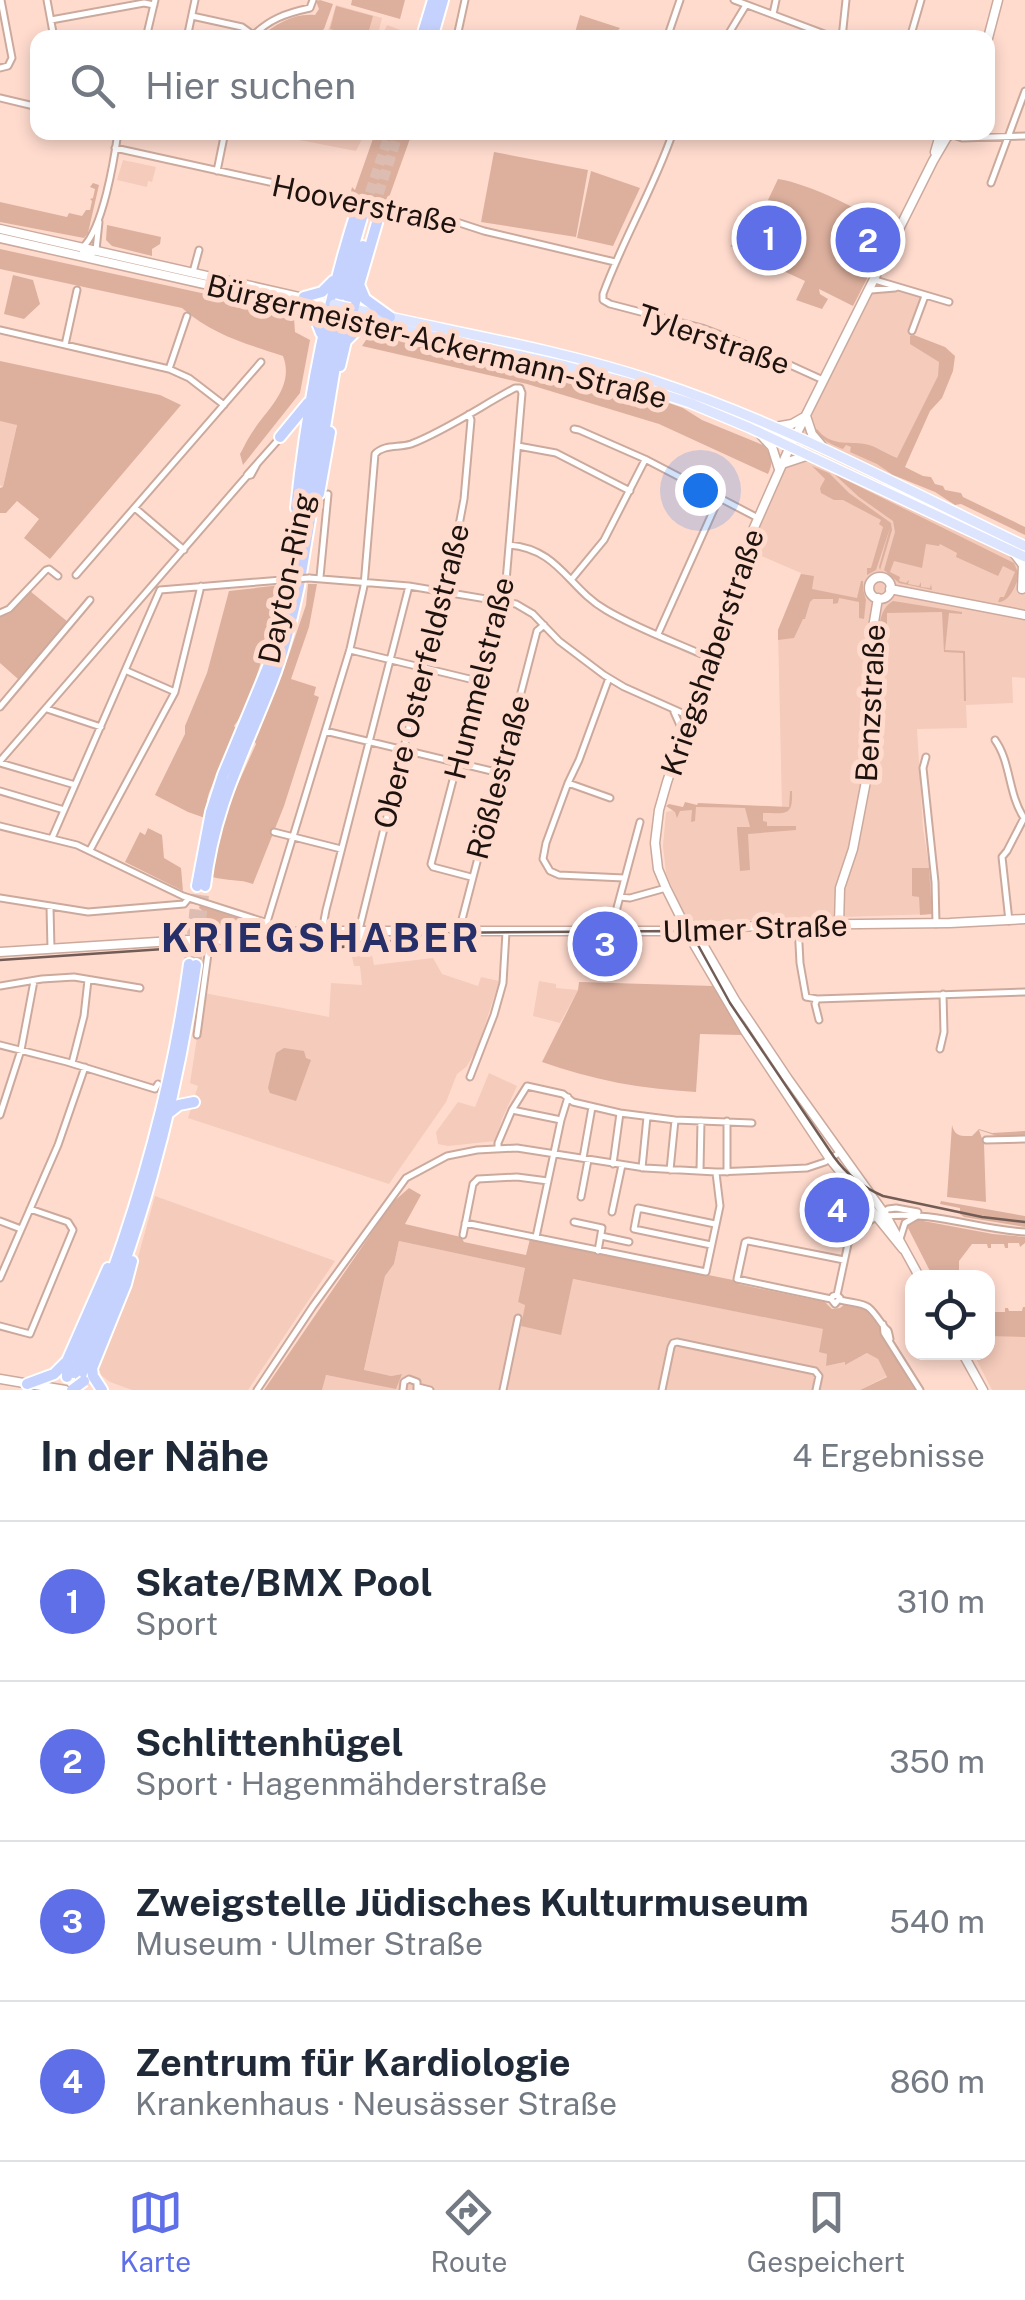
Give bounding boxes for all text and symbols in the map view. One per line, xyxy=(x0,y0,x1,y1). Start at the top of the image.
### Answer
search box xyxy=(30,30,995,140)
icon: search xyxy=(65,58,120,113)
text: Hier suchen xyxy=(145,63,356,108)
street label: Hooverstraße xyxy=(269,167,461,241)
pin: 1 xyxy=(736,200,802,276)
pin: 2 xyxy=(836,202,900,278)
street label: Bürgermeister-Ackermann-Straße xyxy=(203,266,671,416)
street label: Tylerstraße xyxy=(633,296,795,382)
your location xyxy=(675,465,726,516)
street label: Dayton-Ring xyxy=(250,489,322,667)
street label: Obere Osterfeldstraße xyxy=(366,520,476,832)
street label: Kriegshaberstraße xyxy=(653,524,771,780)
street label: Hummelstraße xyxy=(436,573,522,783)
street label: Benzstraße xyxy=(848,623,892,783)
street label: Rößlestraße xyxy=(459,691,537,863)
pin: 3 xyxy=(572,906,638,982)
street label: Ulmer Straße xyxy=(662,907,848,949)
district label: KRIEGSHABER xyxy=(161,914,481,961)
pin: 4 xyxy=(804,1172,870,1248)
map controls xyxy=(905,1270,995,1360)
button: locate xyxy=(905,1270,995,1360)
text: In der Nähe xyxy=(40,1431,269,1480)
text: 4 Ergebnisse xyxy=(792,1437,985,1474)
text: Skate/BMX Pool xyxy=(135,1560,433,1605)
text: 1 xyxy=(66,1583,79,1620)
text: 310 m xyxy=(897,1583,985,1620)
text: Sport xyxy=(135,1605,218,1642)
text: Schlittenhügel xyxy=(135,1720,404,1765)
text: 2 xyxy=(62,1743,83,1780)
text: 350 m xyxy=(889,1743,985,1780)
text: Sport · Hagenmähderstraße xyxy=(135,1765,547,1802)
text: Zweigstelle Jüdisches Kulturmuseum xyxy=(135,1880,809,1925)
text: 3 xyxy=(62,1903,83,1940)
text: 540 m xyxy=(889,1903,985,1940)
text: Museum · Ulmer Straße xyxy=(135,1925,483,1962)
text: Zentrum für Kardiologie xyxy=(135,2040,571,2085)
text: 4 xyxy=(62,2063,83,2100)
text: 860 m xyxy=(890,2063,985,2100)
text: Krankenhaus · Neusässer Straße xyxy=(135,2085,617,2122)
tab: Karte xyxy=(120,2185,191,2278)
tab: Route xyxy=(430,2185,507,2278)
tab: Gespeichert xyxy=(747,2185,905,2278)

